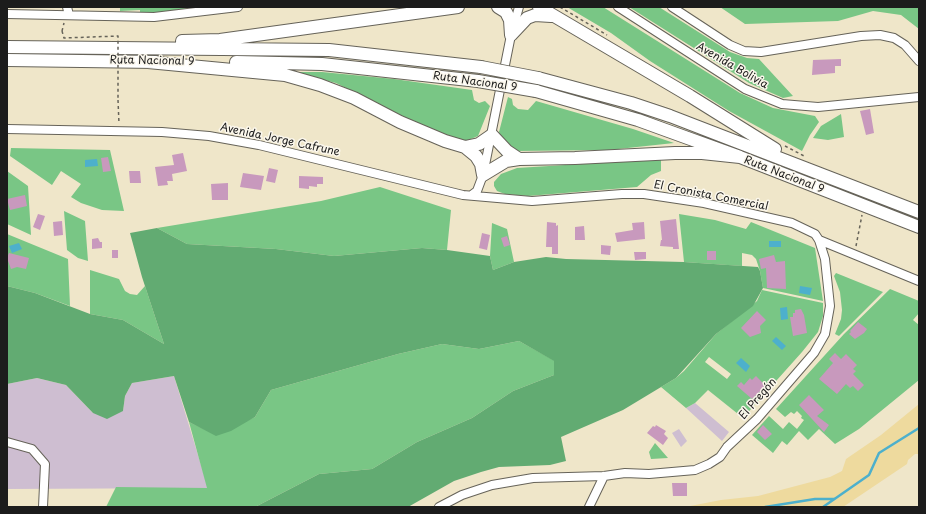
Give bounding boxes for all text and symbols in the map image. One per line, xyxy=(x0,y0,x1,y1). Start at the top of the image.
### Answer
street label: Avenida Bolivia xyxy=(694,40,770,92)
street label: Ruta Nacional 9 xyxy=(109,54,195,68)
street label: Ruta Nacional 9 xyxy=(432,70,518,94)
street label: Avenida Jorge Cafrune xyxy=(219,121,341,159)
street label: Ruta Nacional 9 xyxy=(742,154,826,196)
street label: El Cronista Comercial xyxy=(653,178,769,214)
street label: El Pregón xyxy=(737,376,779,422)

